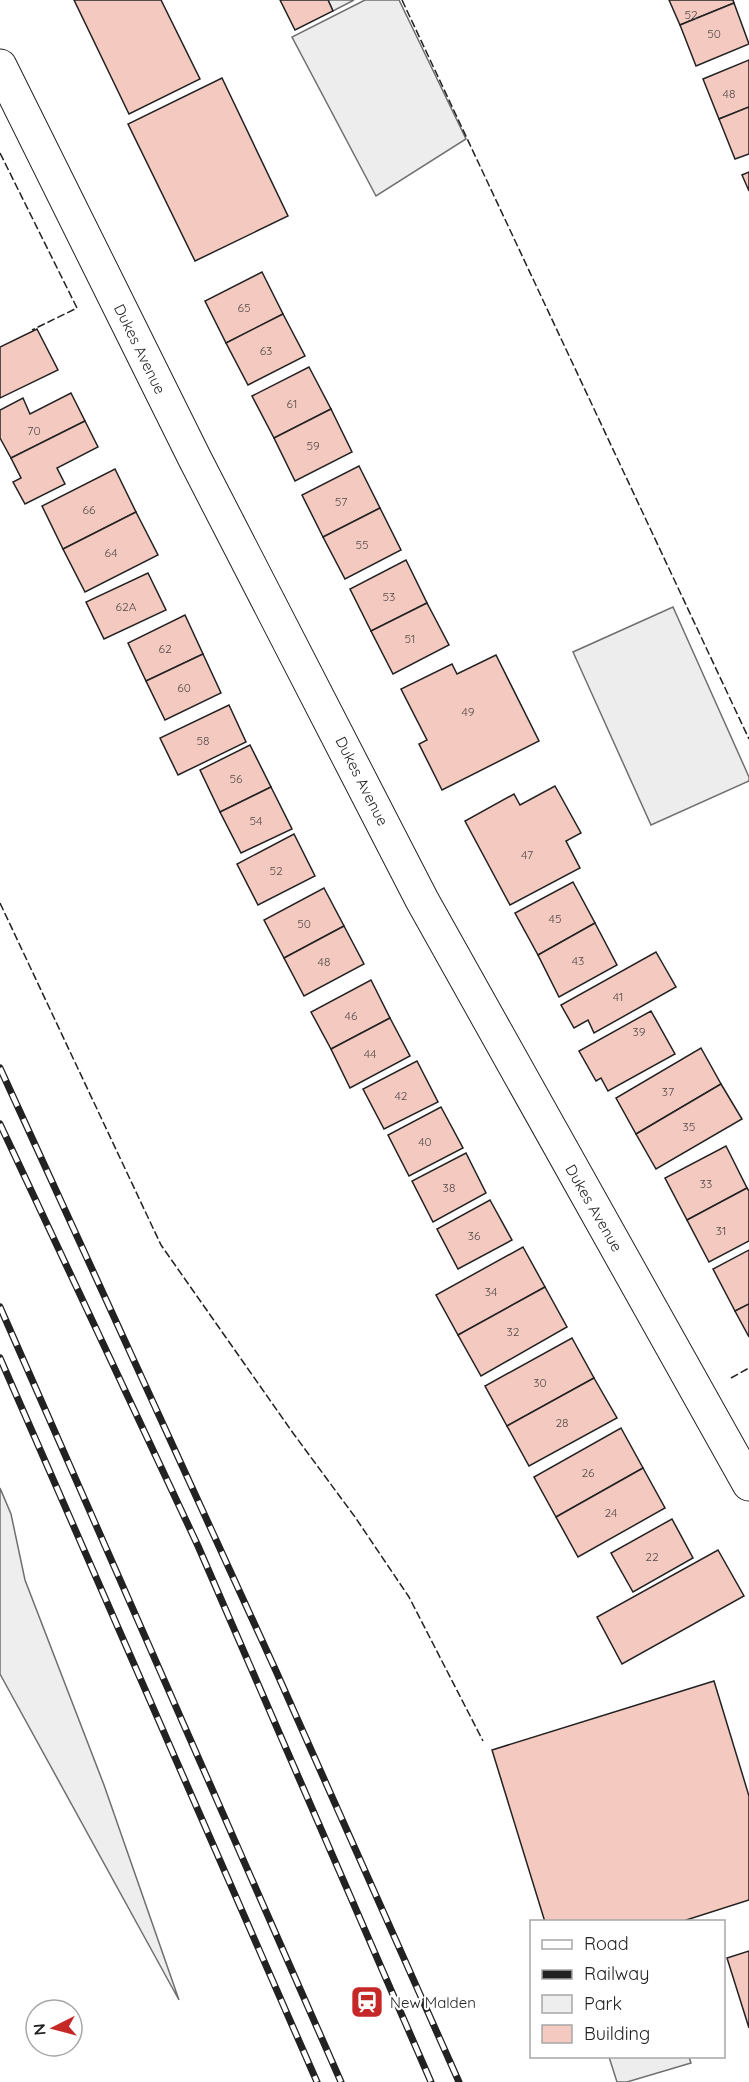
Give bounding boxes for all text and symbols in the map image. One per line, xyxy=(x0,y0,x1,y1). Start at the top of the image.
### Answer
house number: 52 xyxy=(684,7,698,22)
house number: 50 xyxy=(707,26,721,41)
house number: 48 xyxy=(723,86,735,101)
house number: 65 xyxy=(238,300,251,315)
street label: Dukes Avenue xyxy=(110,301,170,397)
house number: 63 xyxy=(260,343,272,358)
house number: 61 xyxy=(287,396,297,411)
house number: 70 xyxy=(27,423,41,438)
house number: 59 xyxy=(306,438,320,453)
house number: 57 xyxy=(335,494,347,509)
house number: 66 xyxy=(83,502,96,517)
house number: 55 xyxy=(355,537,369,552)
house number: 64 xyxy=(105,545,117,560)
house number: 53 xyxy=(383,589,395,604)
house number: 62A xyxy=(116,599,137,614)
house number: 51 xyxy=(405,631,415,646)
house number: 62 xyxy=(158,641,172,656)
house number: 60 xyxy=(177,680,191,695)
house number: 49 xyxy=(462,704,475,719)
house number: 58 xyxy=(196,733,210,748)
street label: Dukes Avenue xyxy=(331,733,393,829)
house number: 56 xyxy=(230,771,243,786)
house number: 54 xyxy=(250,813,262,828)
house number: 47 xyxy=(521,847,533,862)
house number: 52 xyxy=(269,863,283,878)
house number: 45 xyxy=(549,911,561,926)
house number: 50 xyxy=(297,916,311,931)
house number: 43 xyxy=(572,953,584,968)
house number: 48 xyxy=(318,954,330,969)
house number: 41 xyxy=(613,989,623,1004)
house number: 46 xyxy=(345,1008,358,1023)
house number: 39 xyxy=(633,1024,646,1039)
house number: 44 xyxy=(364,1046,376,1061)
house number: 37 xyxy=(662,1084,674,1099)
house number: 42 xyxy=(395,1088,408,1103)
house number: 35 xyxy=(683,1119,695,1134)
house number: 40 xyxy=(418,1134,432,1149)
street label: Dukes Avenue xyxy=(561,1161,627,1255)
house number: 33 xyxy=(700,1176,712,1191)
house number: 38 xyxy=(443,1180,455,1195)
house number: 31 xyxy=(716,1223,726,1238)
house number: 36 xyxy=(468,1228,481,1243)
house number: 34 xyxy=(485,1284,497,1299)
house number: 32 xyxy=(507,1324,520,1339)
house number: 30 xyxy=(533,1375,547,1390)
house number: 28 xyxy=(555,1415,569,1430)
house number: 26 xyxy=(581,1465,595,1480)
house number: 24 xyxy=(605,1505,617,1520)
house number: 22 xyxy=(645,1549,659,1564)
legend xyxy=(530,1920,725,2058)
text: Road xyxy=(584,1932,629,1955)
text: Railway xyxy=(584,1962,650,1985)
station icon: New Malden xyxy=(349,1984,385,2020)
text: Park xyxy=(584,1992,622,2015)
place label: New Malden xyxy=(390,1993,476,2012)
north arrow xyxy=(24,1998,84,2058)
text: Building xyxy=(584,2022,650,2045)
text: N xyxy=(29,2023,50,2036)

